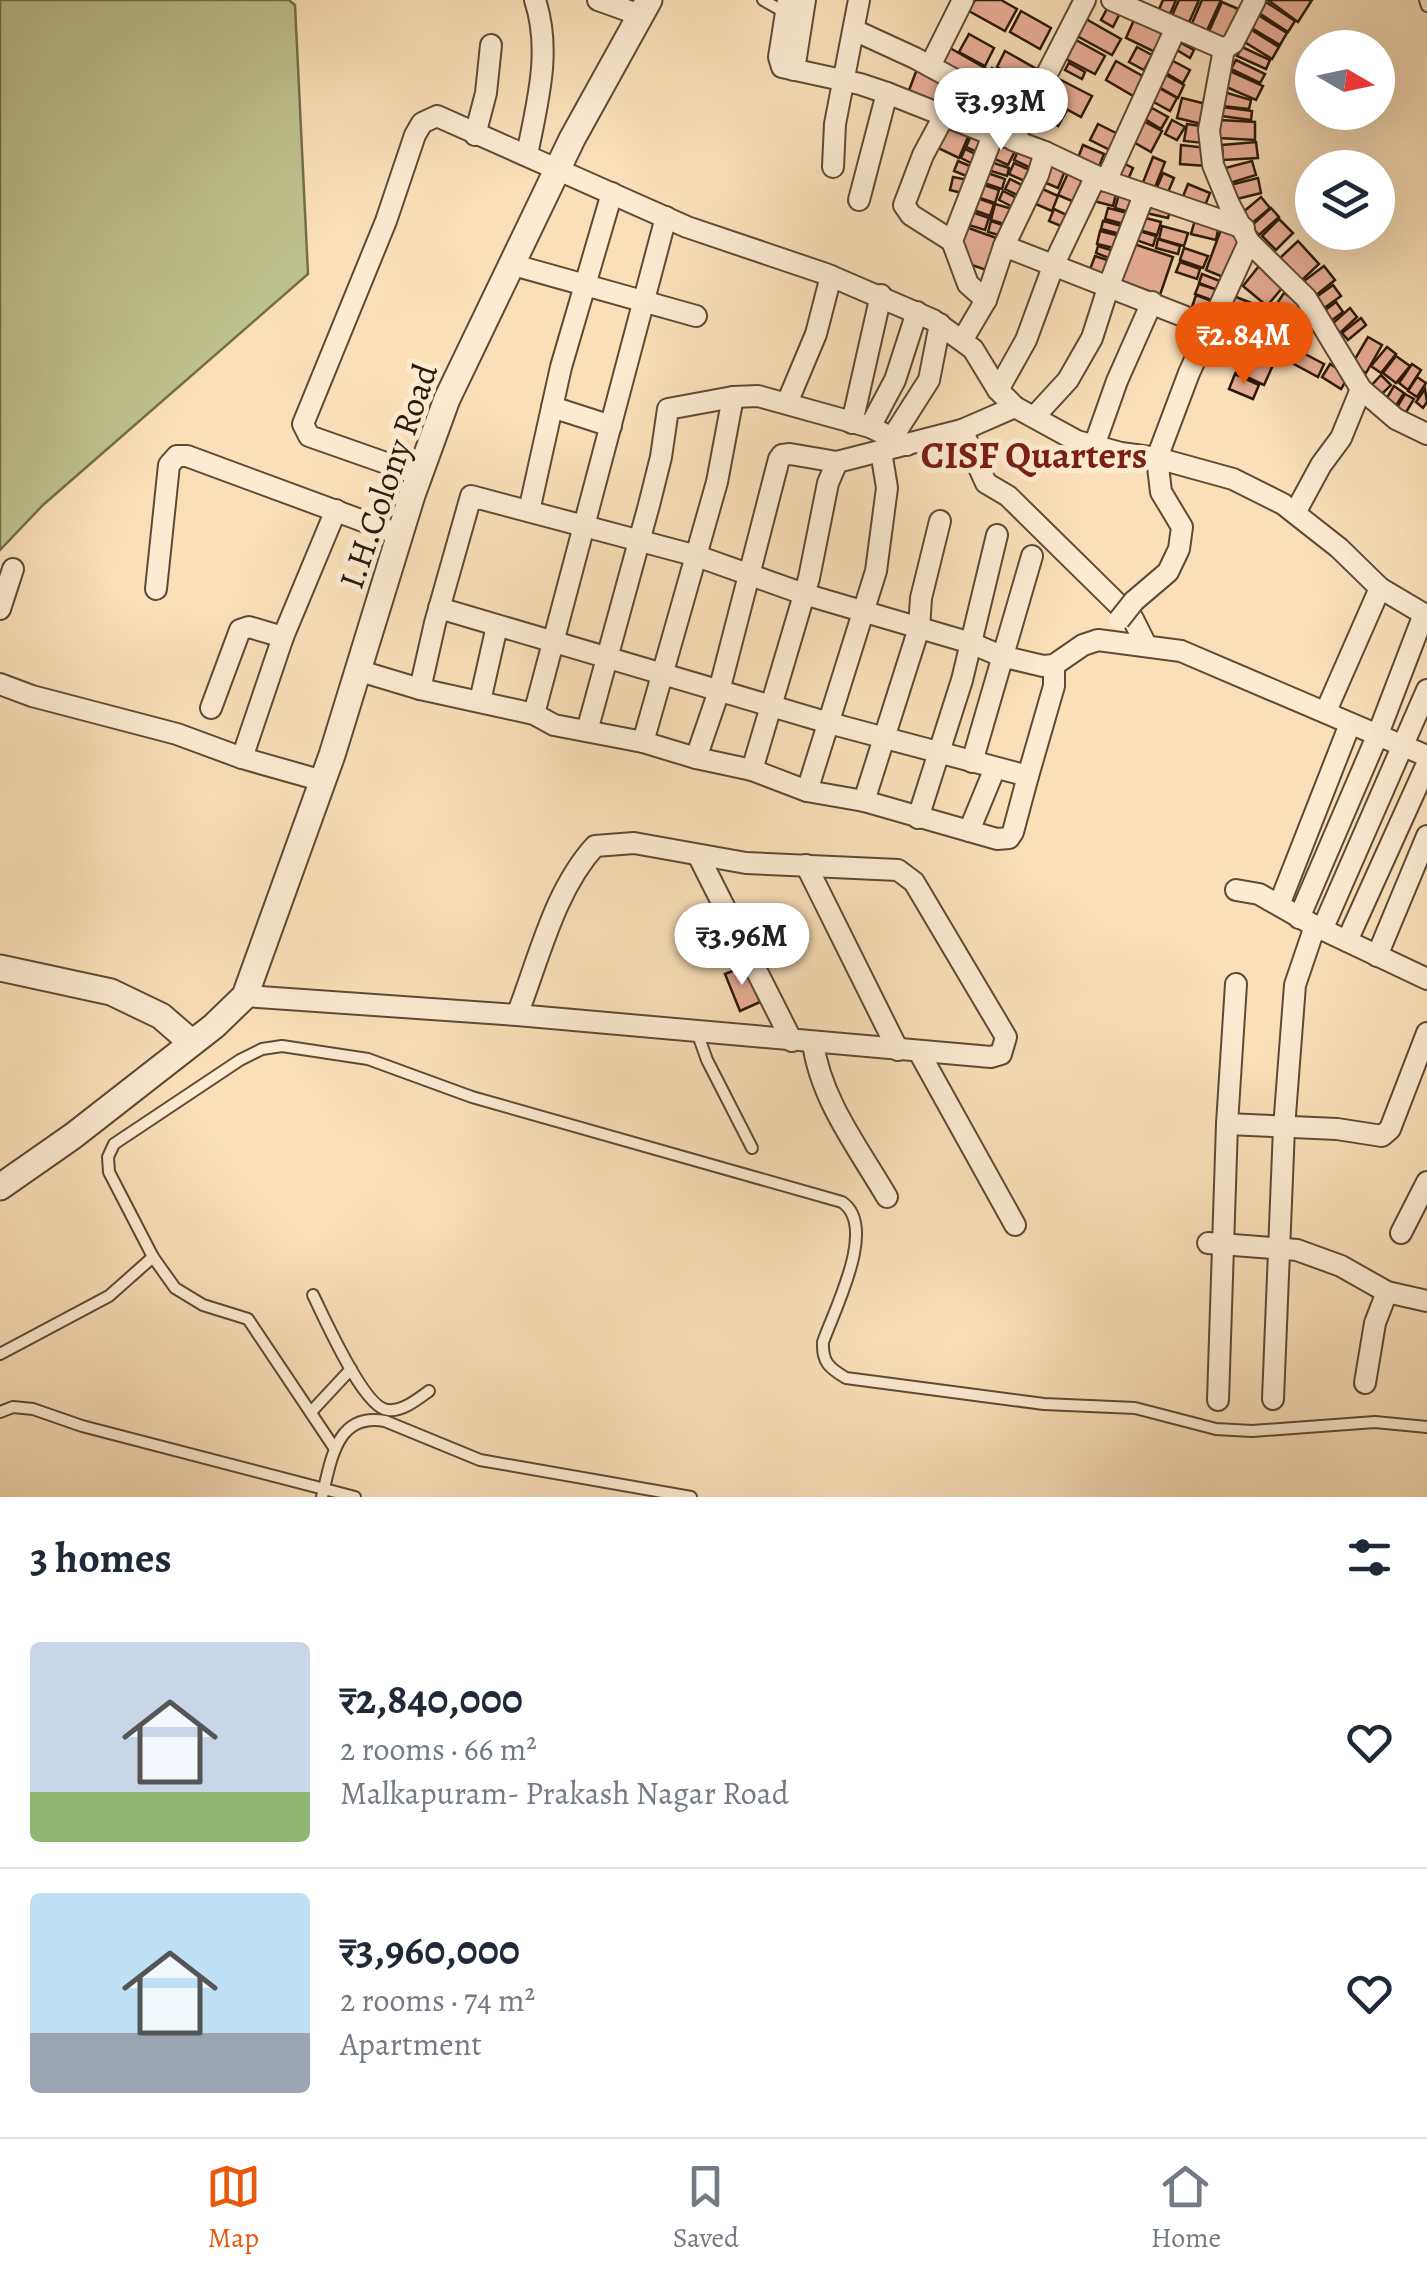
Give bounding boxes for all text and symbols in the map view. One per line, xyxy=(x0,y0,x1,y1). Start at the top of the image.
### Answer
north arrow xyxy=(1295,30,1395,130)
map controls xyxy=(1295,30,1395,250)
pin: ₹3.93M xyxy=(920,68,1082,153)
text: ₹3.93M xyxy=(956,78,1046,122)
button: layers xyxy=(1295,150,1395,250)
pin: ₹2.84M xyxy=(1163,302,1325,387)
text: ₹2.84M xyxy=(1197,312,1291,356)
street label: I.H.Colony Road xyxy=(327,357,449,595)
district label: CISF Quarters xyxy=(921,429,1147,481)
pin: ₹3.96M xyxy=(661,903,823,988)
text: ₹3.96M xyxy=(696,913,788,957)
text: 3 homes xyxy=(30,1529,172,1586)
icon: filters xyxy=(1342,1530,1397,1585)
text: ₹2,840,000 xyxy=(340,1670,523,1727)
icon: home xyxy=(110,1682,230,1802)
icon: heart xyxy=(1342,1715,1397,1770)
text: 2 rooms · 66 m² xyxy=(340,1727,537,1771)
text: Malkapuram- Prakash Nagar Road xyxy=(340,1771,789,1815)
text: ₹3,960,000 xyxy=(340,1921,520,1978)
icon: home xyxy=(110,1933,230,2053)
icon: heart xyxy=(1342,1966,1397,2021)
text: 2 rooms · 74 m² xyxy=(340,1978,535,2022)
text: Apartment xyxy=(340,2022,482,2066)
tab: Map xyxy=(206,2159,261,2257)
tab: Saved xyxy=(673,2159,739,2257)
tab: Home xyxy=(1151,2159,1221,2257)

